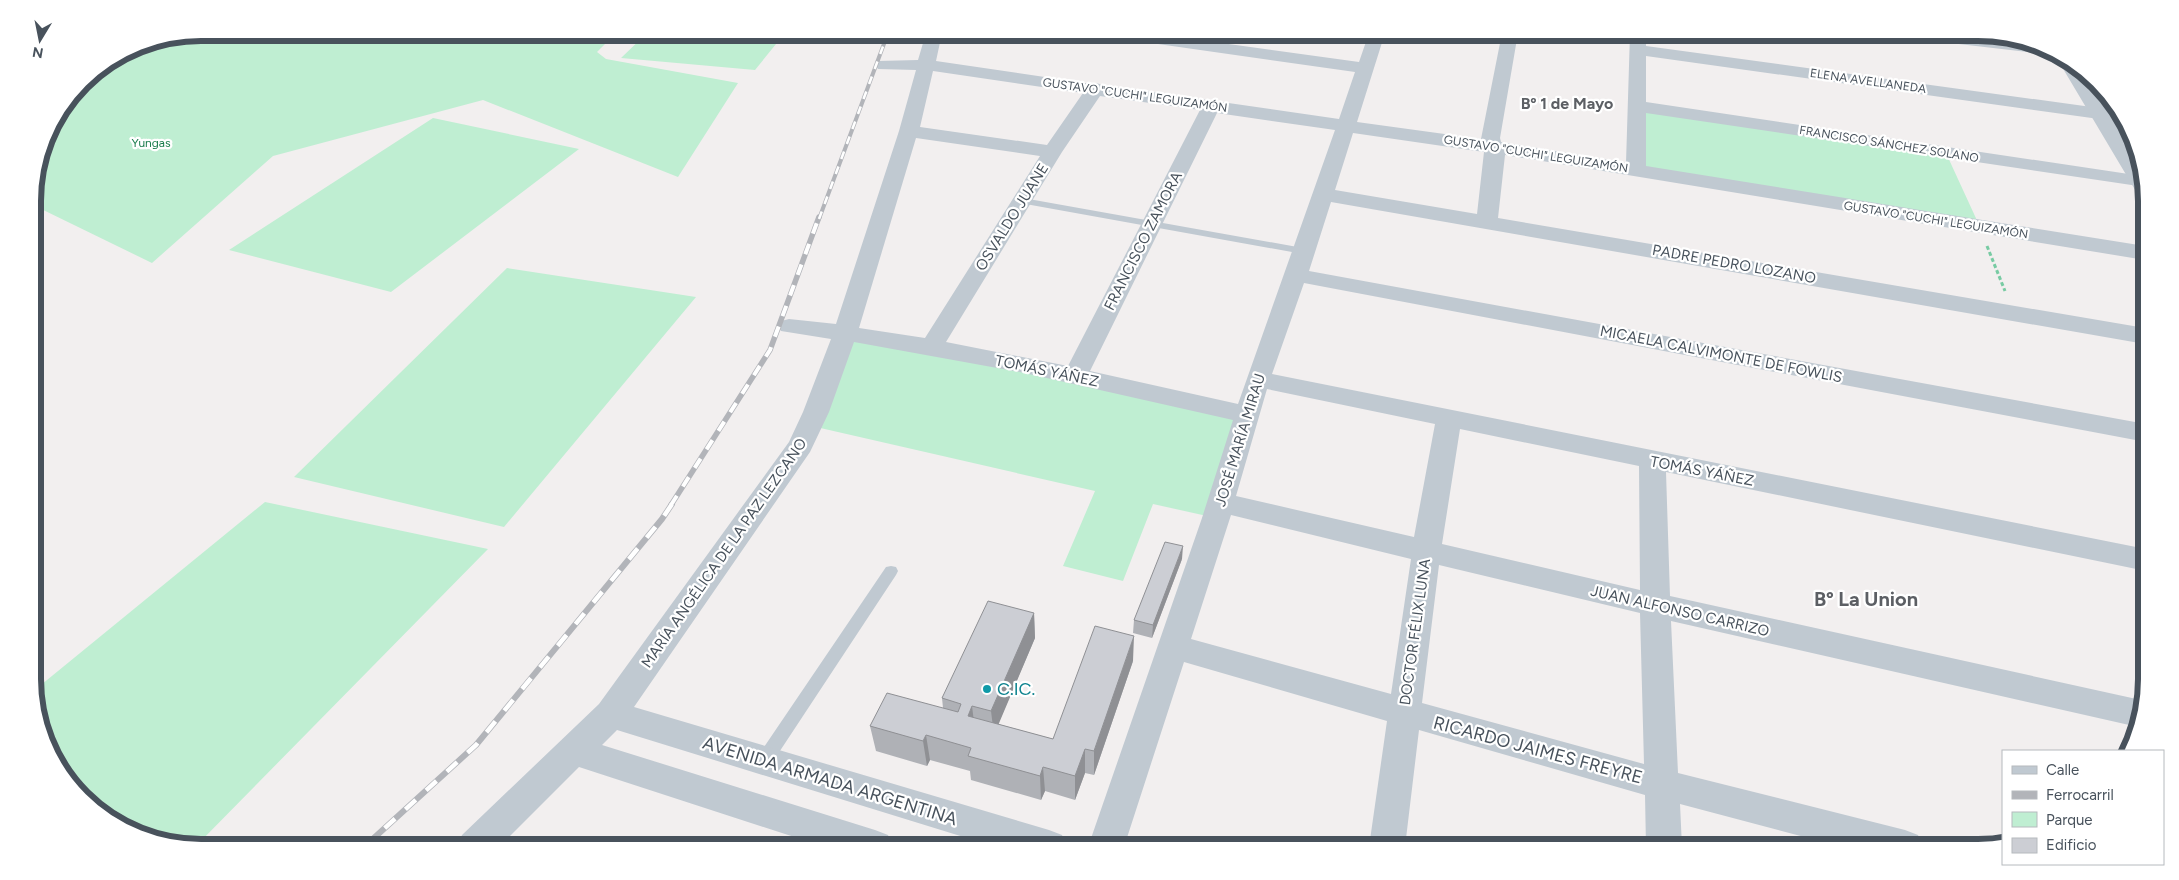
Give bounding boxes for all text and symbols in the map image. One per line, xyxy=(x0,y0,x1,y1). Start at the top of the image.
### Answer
north arrow xyxy=(15,15,65,65)
text: N xyxy=(31,43,45,62)
street label: ELENA AVELLANEDA xyxy=(1809,66,1927,96)
street label: GUSTAVO "CUCHI" LEGUIZAMÓN xyxy=(1042,75,1228,115)
district label: Bº 1 de Mayo xyxy=(1521,94,1613,113)
street label: FRANCISCO SÁNCHEZ SOLANO xyxy=(1798,123,1980,165)
street label: GUSTAVO "CUCHI" LEGUIZAMÓN xyxy=(1443,133,1629,175)
park label: Yungas xyxy=(131,136,171,150)
street label: OSVALDO JUANE xyxy=(972,160,1052,274)
street label: FRANCISCO ZAMORA xyxy=(1100,169,1186,313)
street label: GUSTAVO "CUCHI" LEGUIZAMÓN xyxy=(1843,199,2029,241)
street label: PADRE PEDRO LOZANO xyxy=(1651,241,1817,287)
street label: MICAELA CALVIMONTE DE FOWLIS xyxy=(1598,322,1844,386)
street label: TOMÁS YÁÑEZ xyxy=(994,351,1100,391)
street label: JOSÉ MARÍA MIRAU xyxy=(1211,371,1269,509)
street label: MARÍA ANGÉLICA DE LA PAZ LEZCANO xyxy=(637,435,811,671)
street label: TOMÁS YÁÑEZ xyxy=(1649,452,1755,490)
street label: DOCTOR FÉLIX LUNA xyxy=(1396,558,1434,706)
street label: JUAN ALFONSO CARRIZO xyxy=(1589,582,1771,640)
district label: Bº La Union xyxy=(1814,587,1918,611)
place label: C.IC. xyxy=(997,678,1035,700)
marker: C.IC. xyxy=(981,683,993,695)
street label: RICARDO JAIMES FREYRE xyxy=(1431,711,1645,789)
street label: AVENIDA ARMADA ARGENTINA xyxy=(700,732,960,830)
legend xyxy=(2002,750,2164,865)
text: Calle xyxy=(2046,761,2079,779)
text: Ferrocarril xyxy=(2046,786,2114,804)
text: Parque xyxy=(2046,811,2093,829)
text: Edificio xyxy=(2046,836,2097,854)

